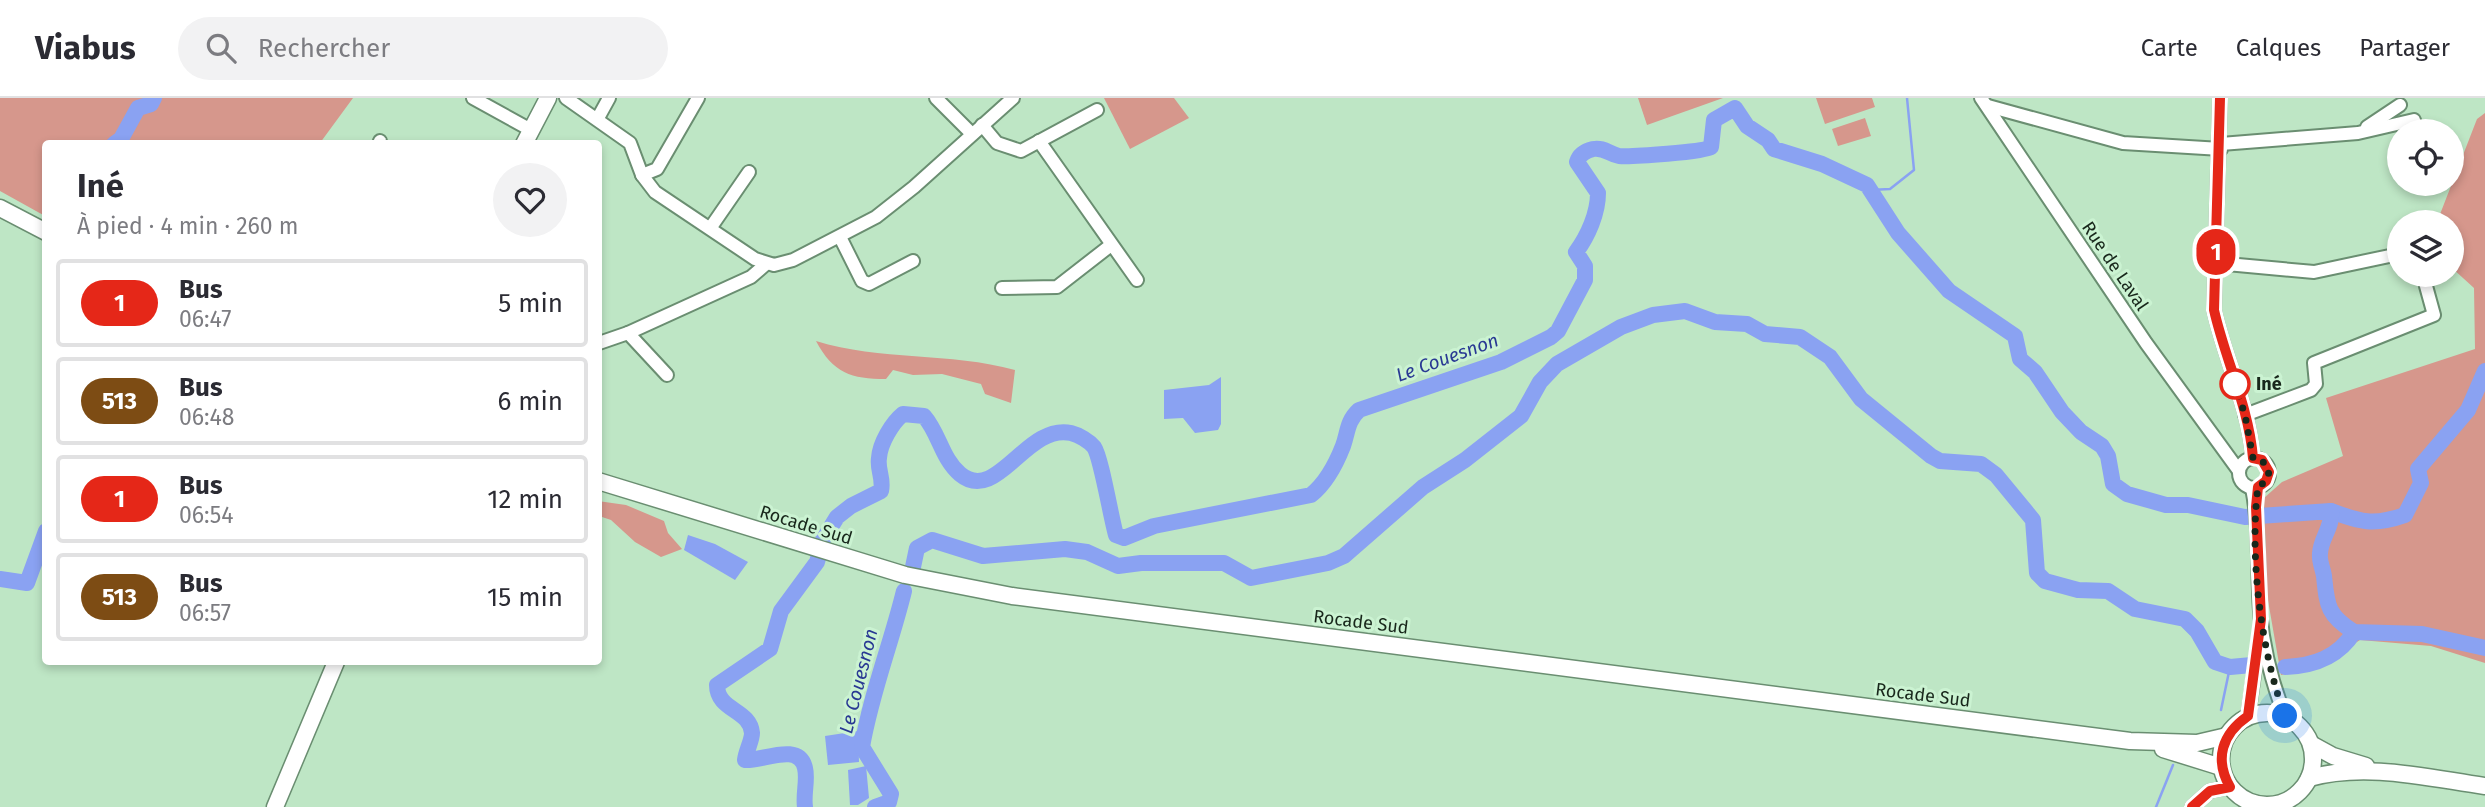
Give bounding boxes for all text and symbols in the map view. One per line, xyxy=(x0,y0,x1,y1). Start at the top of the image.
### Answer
search box xyxy=(178,17,668,80)
text: Viabus xyxy=(35,28,136,68)
icon: search xyxy=(202,29,240,67)
text: Rechercher xyxy=(258,33,390,64)
text: Carte xyxy=(2141,34,2198,62)
text: Calques xyxy=(2236,34,2321,62)
text: Partager xyxy=(2359,34,2450,62)
map controls xyxy=(2387,119,2464,287)
button: locate xyxy=(2387,119,2464,196)
button: heart xyxy=(493,163,567,237)
text: Iné xyxy=(77,166,124,206)
button: layers xyxy=(2387,210,2464,287)
text: À pied · 4 min · 260 m xyxy=(77,212,298,240)
street label: Rue de Laval xyxy=(2077,217,2153,315)
line badge: 1 xyxy=(2193,229,2239,275)
text: 1 xyxy=(2210,238,2222,266)
text: Bus xyxy=(179,274,222,305)
text: 5 min xyxy=(498,288,563,319)
text: 1 xyxy=(114,289,125,317)
text: 06:47 xyxy=(179,305,231,333)
water label: Le Couesnon xyxy=(1393,328,1502,387)
marker: Iné xyxy=(2220,369,2250,399)
text: Bus xyxy=(179,372,222,403)
place label: Iné xyxy=(2256,373,2282,395)
text: 6 min xyxy=(497,386,563,417)
text: 513 xyxy=(102,387,137,415)
text: 06:48 xyxy=(179,403,234,431)
text: Bus xyxy=(179,470,222,501)
text: 12 min xyxy=(487,484,563,515)
text: 1 xyxy=(114,485,125,513)
street label: Rocade Sud xyxy=(757,500,855,550)
text: 06:54 xyxy=(179,501,233,529)
text: Bus xyxy=(179,568,222,599)
text: 15 min xyxy=(487,582,563,613)
text: 513 xyxy=(102,583,137,611)
text: 06:57 xyxy=(179,599,231,627)
street label: Rocade Sud xyxy=(1312,605,1410,639)
water label: Le Couesnon xyxy=(834,626,883,736)
street label: Rocade Sud xyxy=(1874,678,1972,712)
your location xyxy=(2267,698,2302,733)

